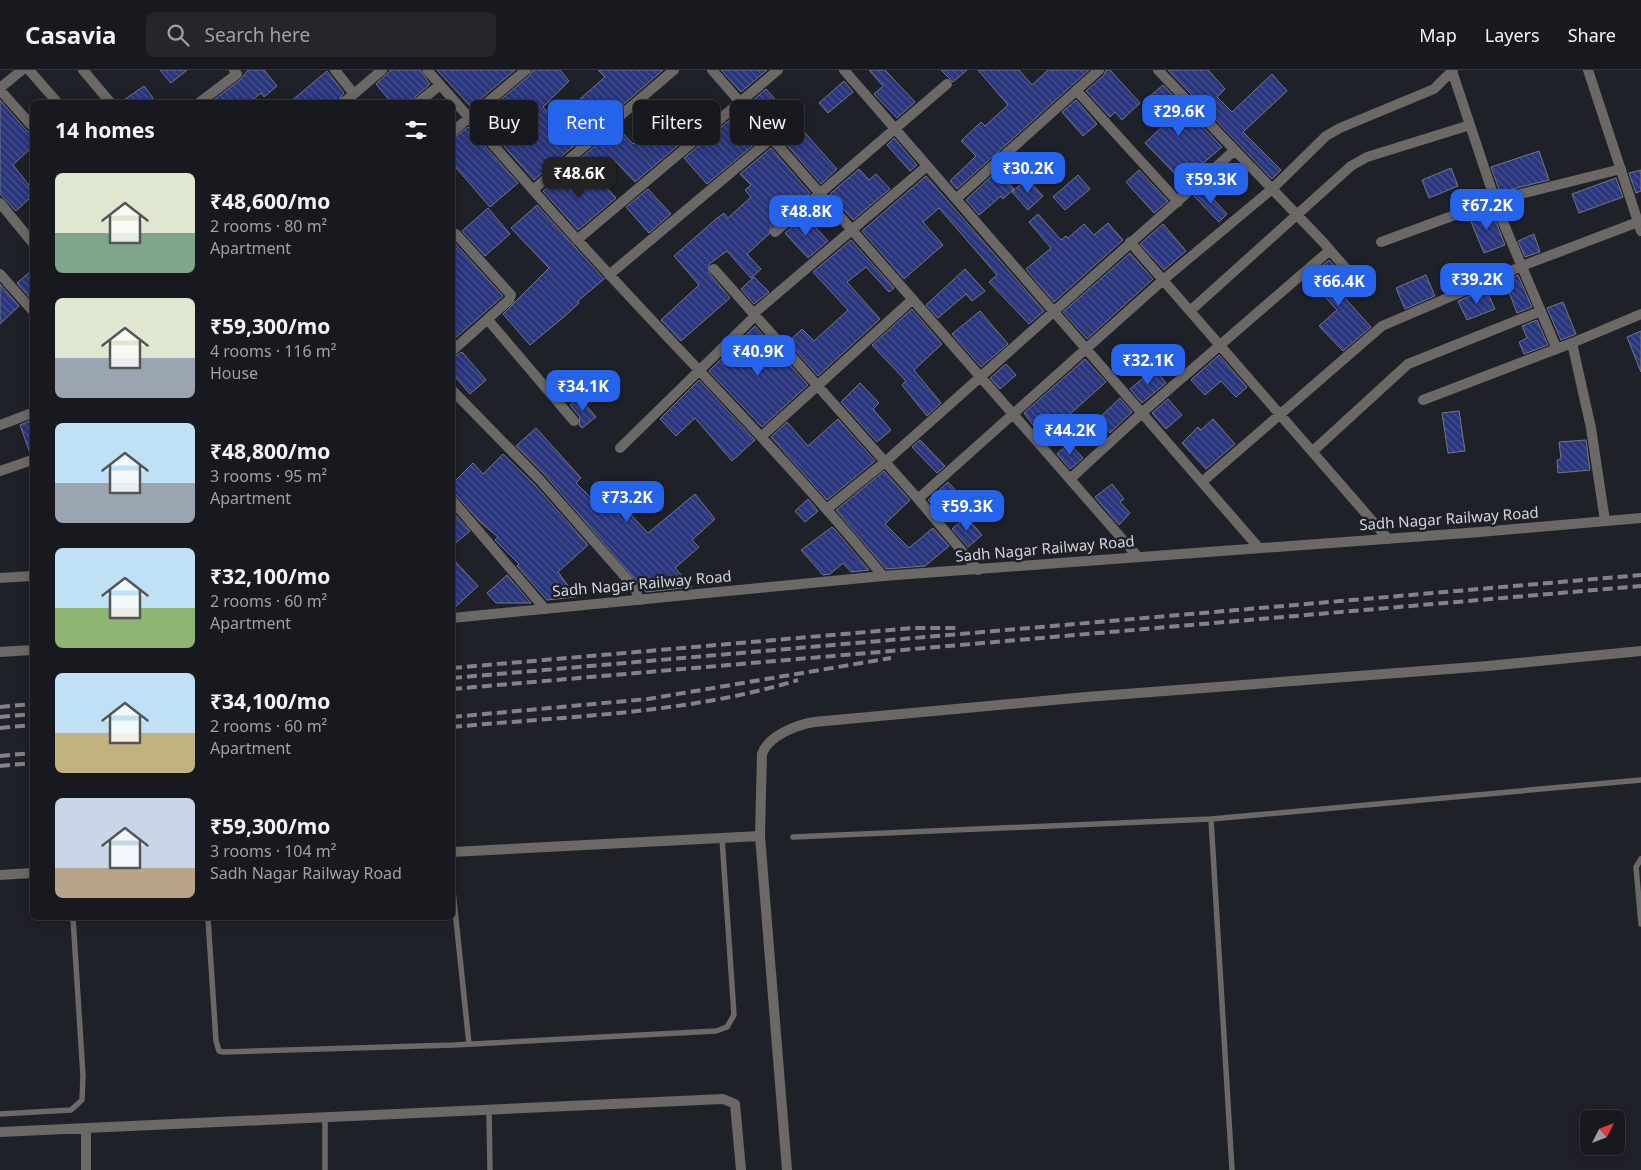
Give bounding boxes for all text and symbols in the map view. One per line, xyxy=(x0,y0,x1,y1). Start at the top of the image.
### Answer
search box xyxy=(146,12,496,57)
text: Casavia xyxy=(25,18,116,51)
icon: search xyxy=(164,21,192,49)
text: Search here xyxy=(204,22,310,48)
text: Map xyxy=(1419,23,1457,47)
text: Layers xyxy=(1485,23,1540,47)
text: Share xyxy=(1568,23,1616,47)
pin: ₹29.6K xyxy=(1138,94,1220,137)
chip: Buy xyxy=(470,100,538,145)
chip: Rent xyxy=(548,100,623,145)
chip: Filters xyxy=(633,100,720,145)
chip: New xyxy=(730,100,804,145)
text: ₹29.6K xyxy=(1153,100,1205,122)
text: 14 homes xyxy=(55,116,155,144)
icon: filters xyxy=(402,116,430,144)
pin: ₹30.2K xyxy=(987,152,1069,194)
pin: ₹48.6K xyxy=(538,156,620,199)
text: ₹30.2K xyxy=(1002,157,1054,179)
text: ₹48.6K xyxy=(553,162,605,184)
pin: ₹59.3K xyxy=(1170,162,1252,205)
text: ₹59.3K xyxy=(1185,168,1237,190)
text: ₹48,600/mo xyxy=(210,187,330,215)
pin: ₹67.2K xyxy=(1446,189,1528,231)
icon: home xyxy=(95,193,155,253)
pin: ₹48.8K xyxy=(765,194,847,237)
text: ₹67.2K xyxy=(1461,194,1513,216)
text: ₹48.8K xyxy=(780,200,832,222)
text: 2 rooms · 80 m² xyxy=(210,215,327,237)
text: Apartment xyxy=(210,237,291,259)
pin: ₹39.2K xyxy=(1436,262,1518,305)
pin: ₹66.4K xyxy=(1298,264,1380,307)
text: ₹39.2K xyxy=(1451,268,1503,290)
text: ₹66.4K xyxy=(1313,270,1365,292)
text: ₹59,300/mo xyxy=(210,312,330,340)
icon: home xyxy=(95,318,155,378)
pin: ₹40.9K xyxy=(717,334,799,377)
text: 4 rooms · 116 m² xyxy=(210,340,336,362)
text: ₹40.9K xyxy=(732,340,784,362)
pin: ₹32.1K xyxy=(1107,344,1189,386)
text: ₹32.1K xyxy=(1122,349,1174,371)
text: House xyxy=(210,362,258,384)
pin: ₹34.1K xyxy=(542,370,624,412)
text: ₹34.1K xyxy=(557,375,609,397)
pin: ₹44.2K xyxy=(1029,414,1111,456)
text: ₹44.2K xyxy=(1044,419,1096,441)
text: ₹48,800/mo xyxy=(210,437,330,465)
icon: home xyxy=(95,443,155,503)
text: 3 rooms · 95 m² xyxy=(210,465,327,487)
pin: ₹73.2K xyxy=(586,480,668,523)
text: ₹73.2K xyxy=(601,486,653,508)
text: Apartment xyxy=(210,487,291,509)
pin: ₹59.3K xyxy=(926,490,1008,532)
text: ₹59.3K xyxy=(941,495,993,517)
street label: Sadh Nagar Railway Road xyxy=(1359,502,1539,534)
street label: Sadh Nagar Railway Road xyxy=(954,530,1135,566)
text: ₹32,100/mo xyxy=(210,562,330,590)
street label: Sadh Nagar Railway Road xyxy=(551,565,732,601)
icon: home xyxy=(95,568,155,628)
text: 2 rooms · 60 m² xyxy=(210,590,327,612)
text: Apartment xyxy=(210,612,291,634)
text: ₹34,100/mo xyxy=(210,687,330,715)
icon: home xyxy=(95,693,155,753)
text: 2 rooms · 60 m² xyxy=(210,715,327,737)
text: Apartment xyxy=(210,737,291,759)
text: ₹59,300/mo xyxy=(210,812,330,840)
icon: home xyxy=(95,818,155,878)
text: 3 rooms · 104 m² xyxy=(210,840,336,862)
text: Sadh Nagar Railway Road xyxy=(210,862,402,884)
north arrow xyxy=(1580,1110,1625,1155)
map controls xyxy=(1580,1110,1625,1155)

